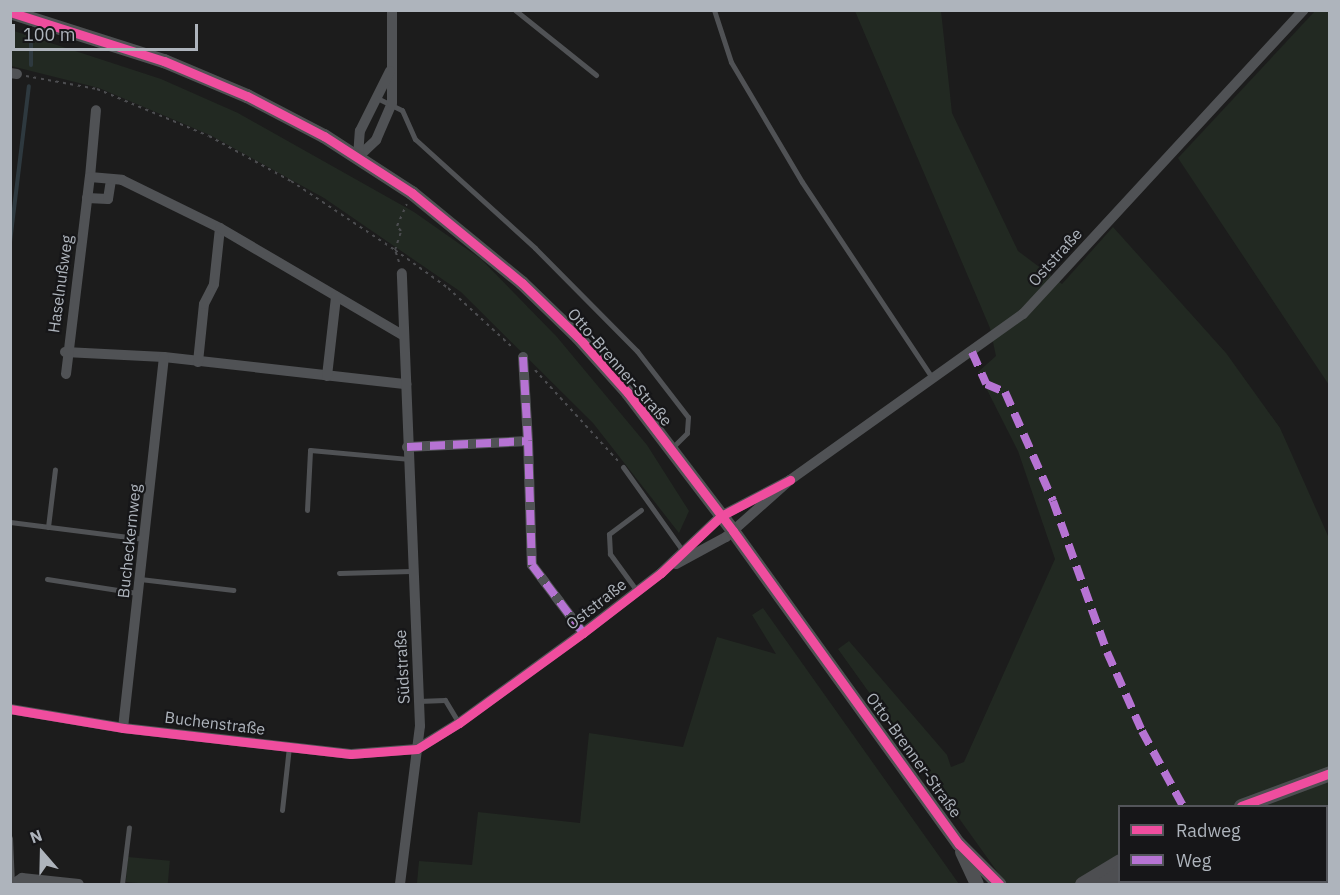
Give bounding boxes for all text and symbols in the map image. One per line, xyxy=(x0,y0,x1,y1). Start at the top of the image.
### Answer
scale bar xyxy=(15,12,201,50)
text: 100 m xyxy=(23,23,75,46)
street label: Oststraße xyxy=(1024,224,1086,290)
street label: Haselnußweg xyxy=(44,234,76,334)
street label: Otto-Brenner-Straße xyxy=(564,304,676,430)
street label: Bucheckernweg xyxy=(113,483,145,599)
street label: Oststraße xyxy=(562,574,630,634)
street label: Südstraße xyxy=(390,629,414,705)
street label: Otto-Brenner-Straße xyxy=(862,689,966,821)
street label: Buchenstraße xyxy=(164,707,266,739)
legend xyxy=(1118,805,1328,883)
text: Radweg xyxy=(1176,819,1241,842)
north arrow xyxy=(12,823,72,883)
text: N xyxy=(27,825,45,847)
text: Weg xyxy=(1176,849,1211,872)

